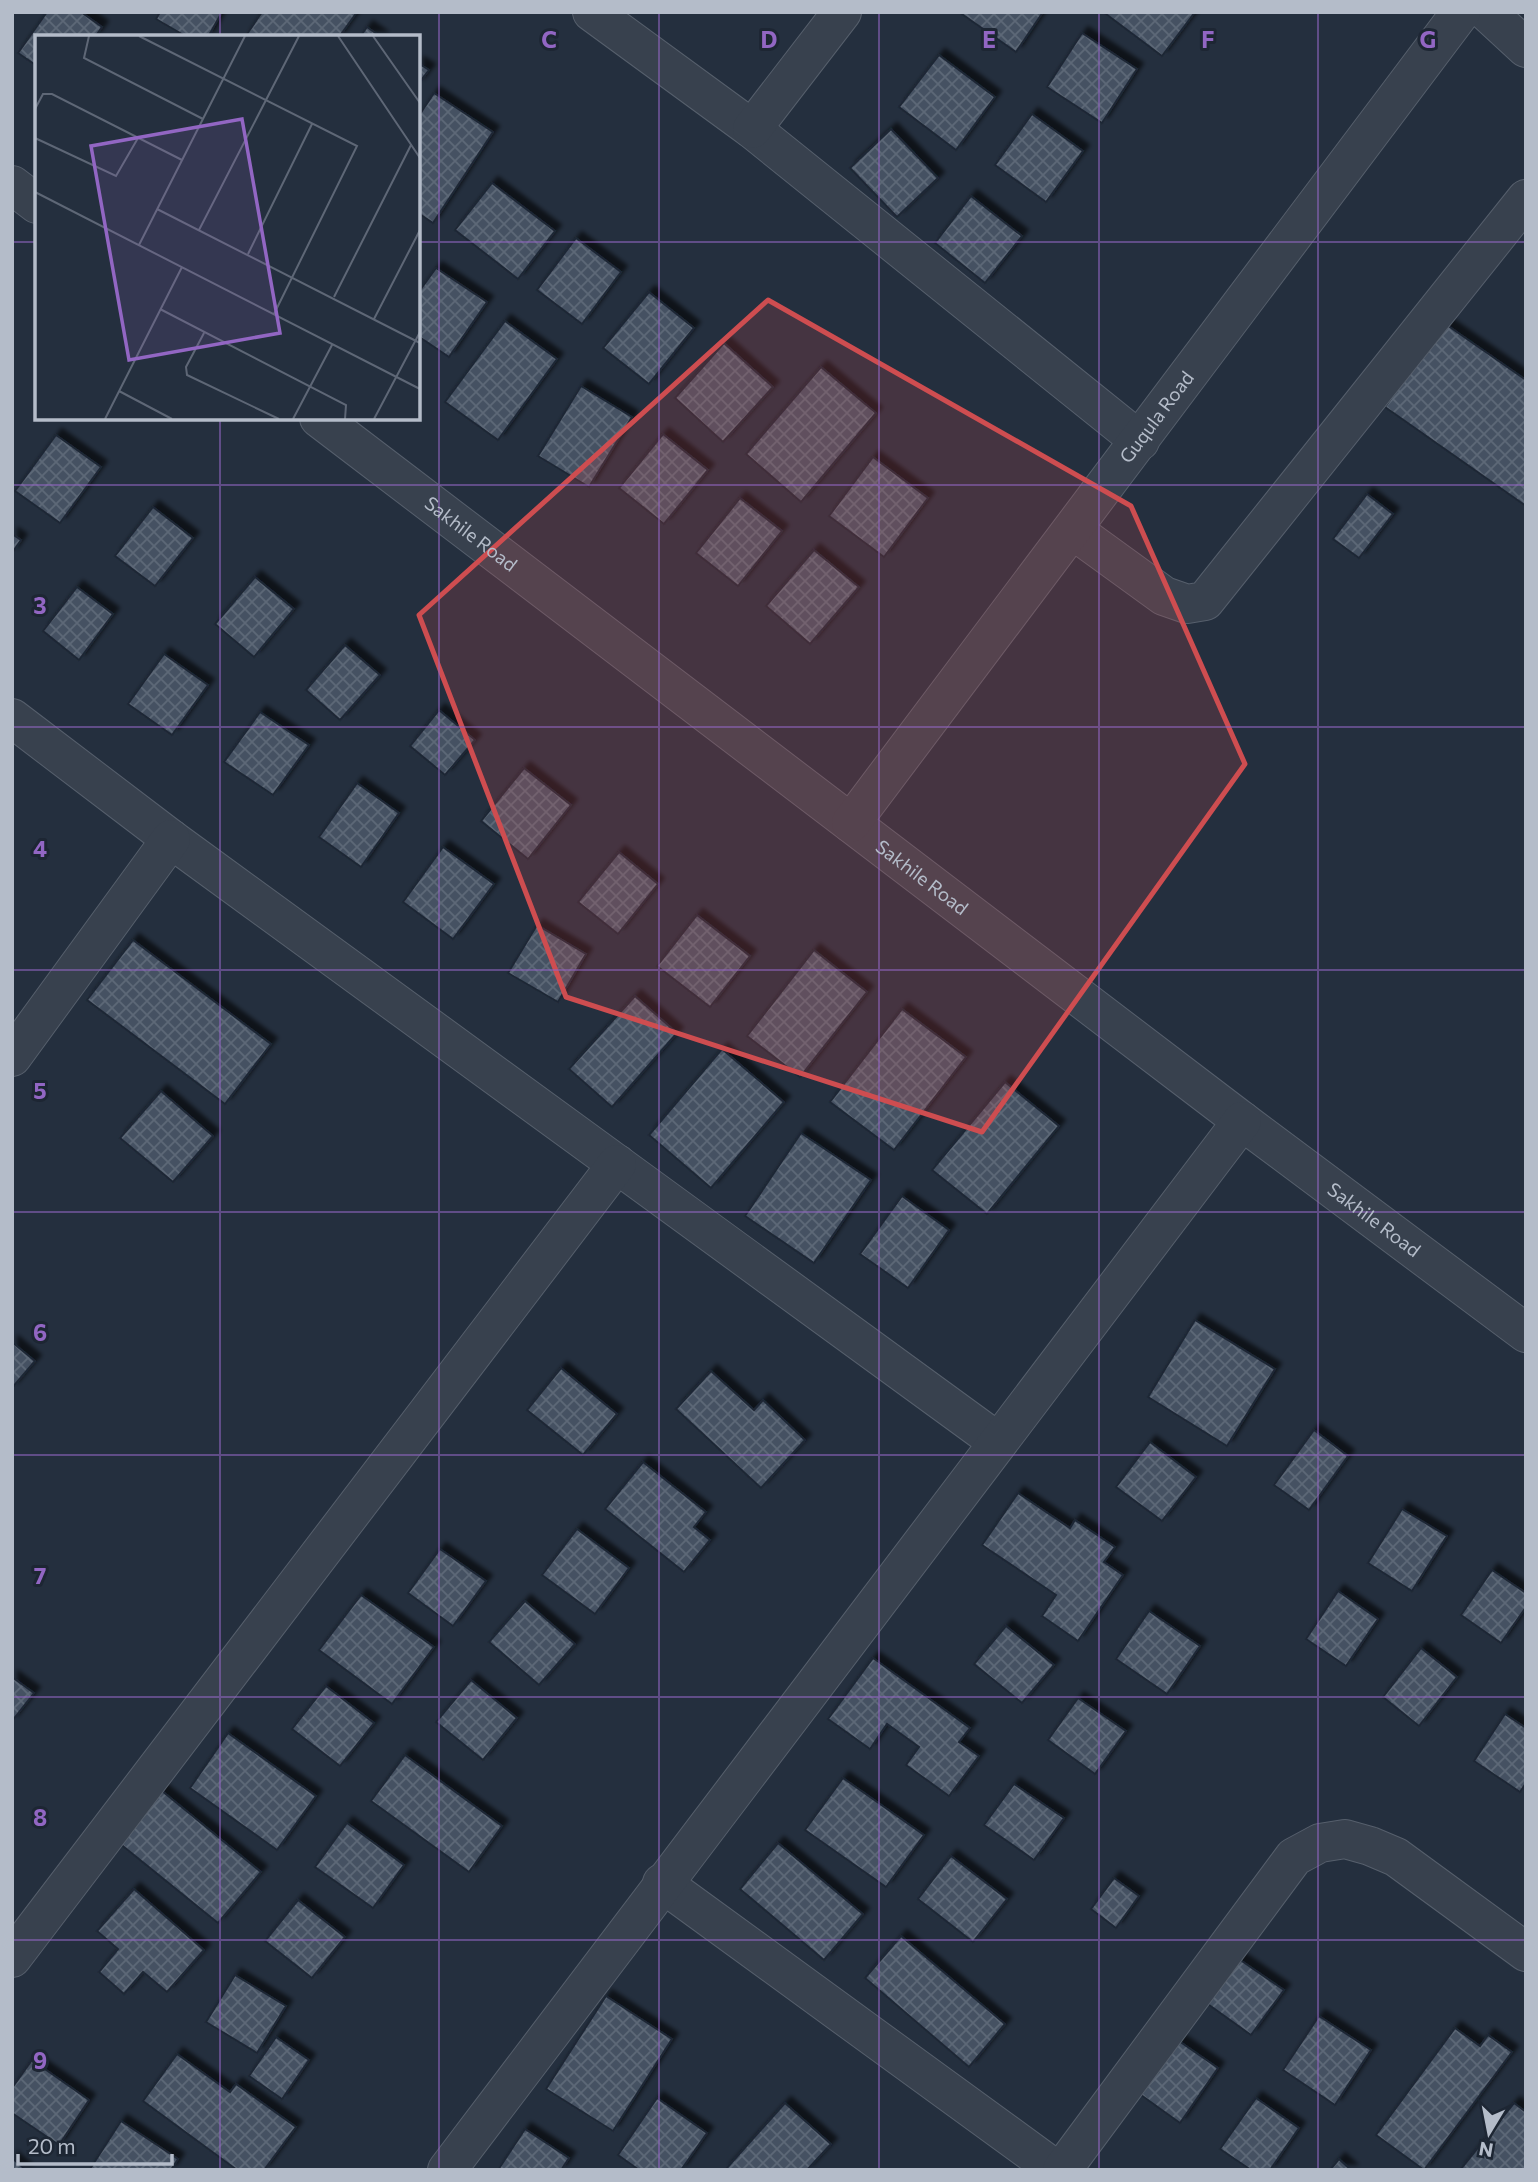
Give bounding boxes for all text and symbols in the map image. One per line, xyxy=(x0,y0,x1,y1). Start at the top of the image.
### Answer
text: C xyxy=(541,25,557,53)
text: D xyxy=(761,25,778,53)
text: E xyxy=(982,25,996,53)
text: F xyxy=(1201,25,1215,53)
text: G xyxy=(1420,25,1436,53)
inset map xyxy=(35,35,420,420)
street label: Guqula Road xyxy=(1114,366,1198,467)
street label: Sakhile Road xyxy=(420,491,522,576)
text: 3 xyxy=(33,591,47,619)
text: 4 xyxy=(33,834,47,862)
street label: Sakhile Road xyxy=(872,834,973,919)
text: 5 xyxy=(33,1076,47,1104)
street label: Sakhile Road xyxy=(1323,1177,1425,1261)
text: 6 xyxy=(33,1318,47,1346)
text: 7 xyxy=(34,1561,46,1589)
text: 8 xyxy=(33,1803,47,1831)
text: 9 xyxy=(33,2046,47,2074)
north arrow xyxy=(1454,2098,1524,2168)
scale bar xyxy=(18,2122,172,2166)
text: 20 m xyxy=(28,2133,76,2158)
text: N xyxy=(1477,2138,1495,2163)

